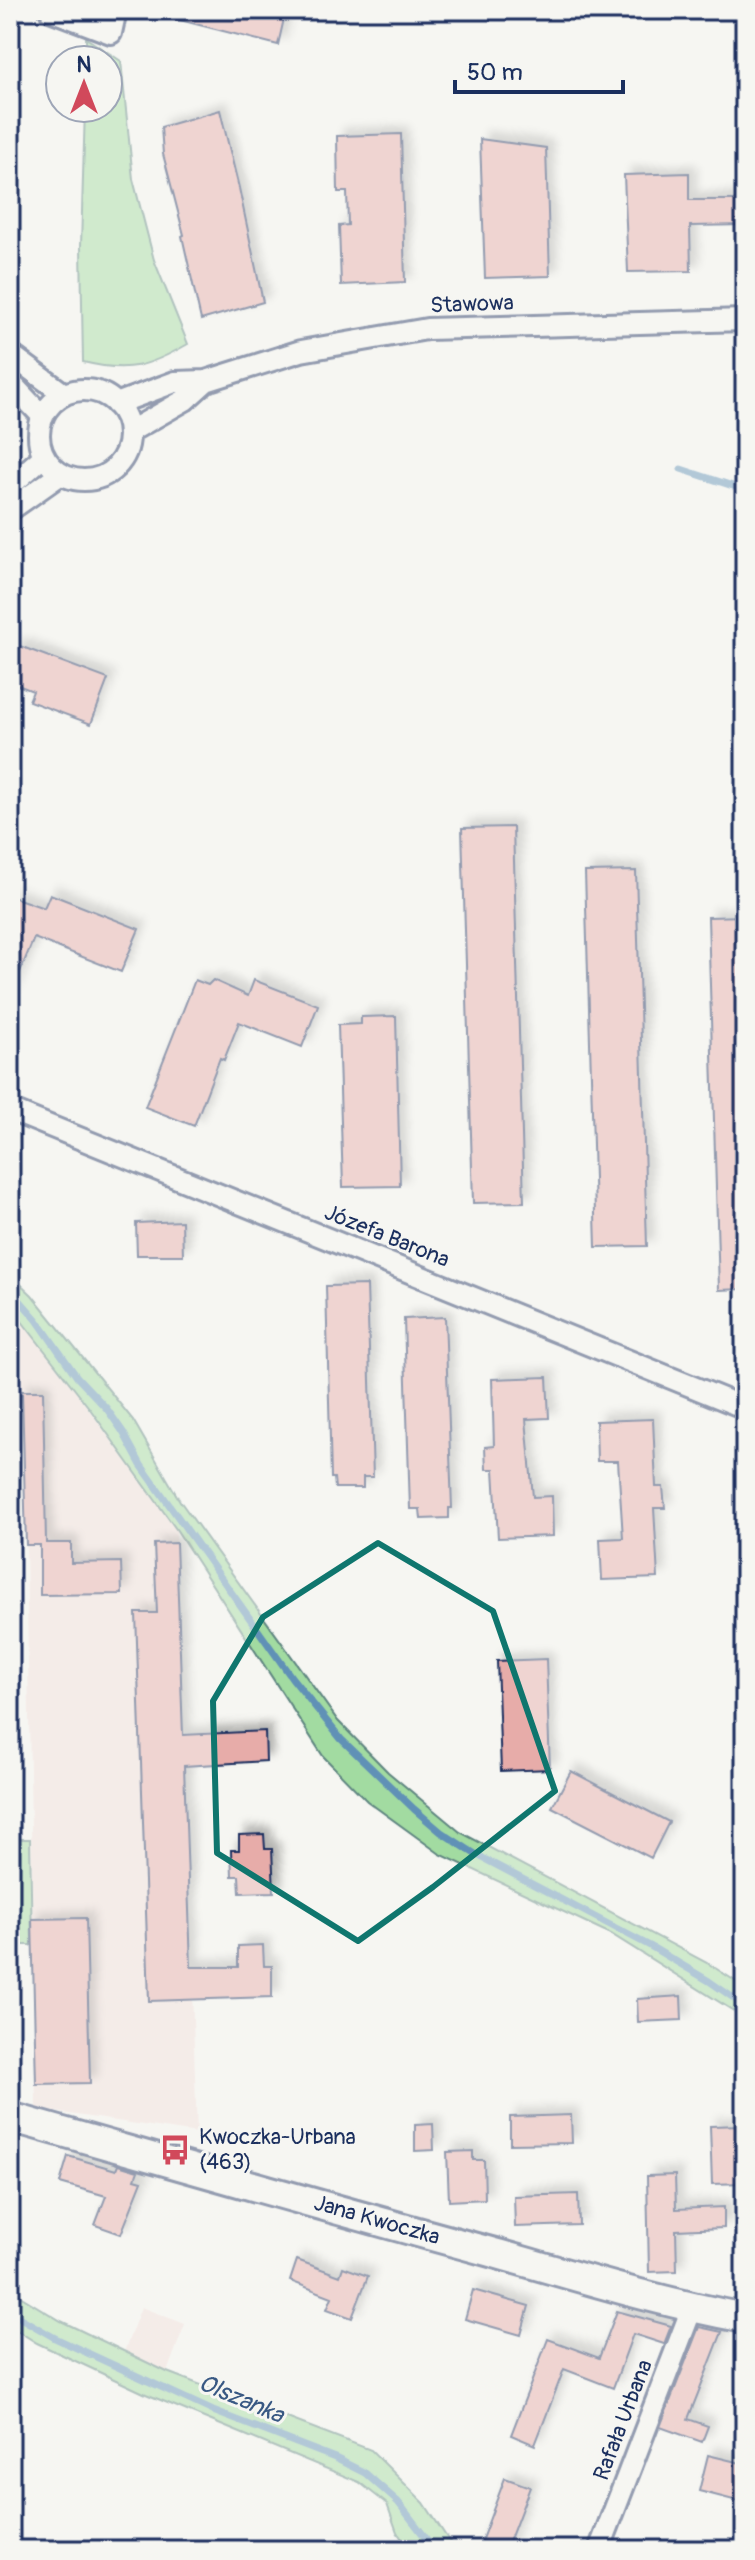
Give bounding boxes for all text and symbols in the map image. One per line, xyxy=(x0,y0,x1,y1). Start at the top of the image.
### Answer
north arrow xyxy=(44,44,124,124)
scale bar xyxy=(455,44,623,94)
text: N xyxy=(77,51,92,79)
text: 50 m xyxy=(467,58,523,87)
street label: Stawowa xyxy=(430,289,514,319)
street label: Józefa Barona xyxy=(320,1198,454,1274)
place label: Kwoczka-Urbana (463) xyxy=(199,2123,356,2176)
bus stop icon: Kwoczka-Urbana (463) xyxy=(158,2133,192,2167)
street label: Jana Kwoczka xyxy=(311,2189,443,2251)
street label: Rafała Urbana xyxy=(587,2356,659,2484)
water label: Olszanka xyxy=(194,2368,289,2431)

